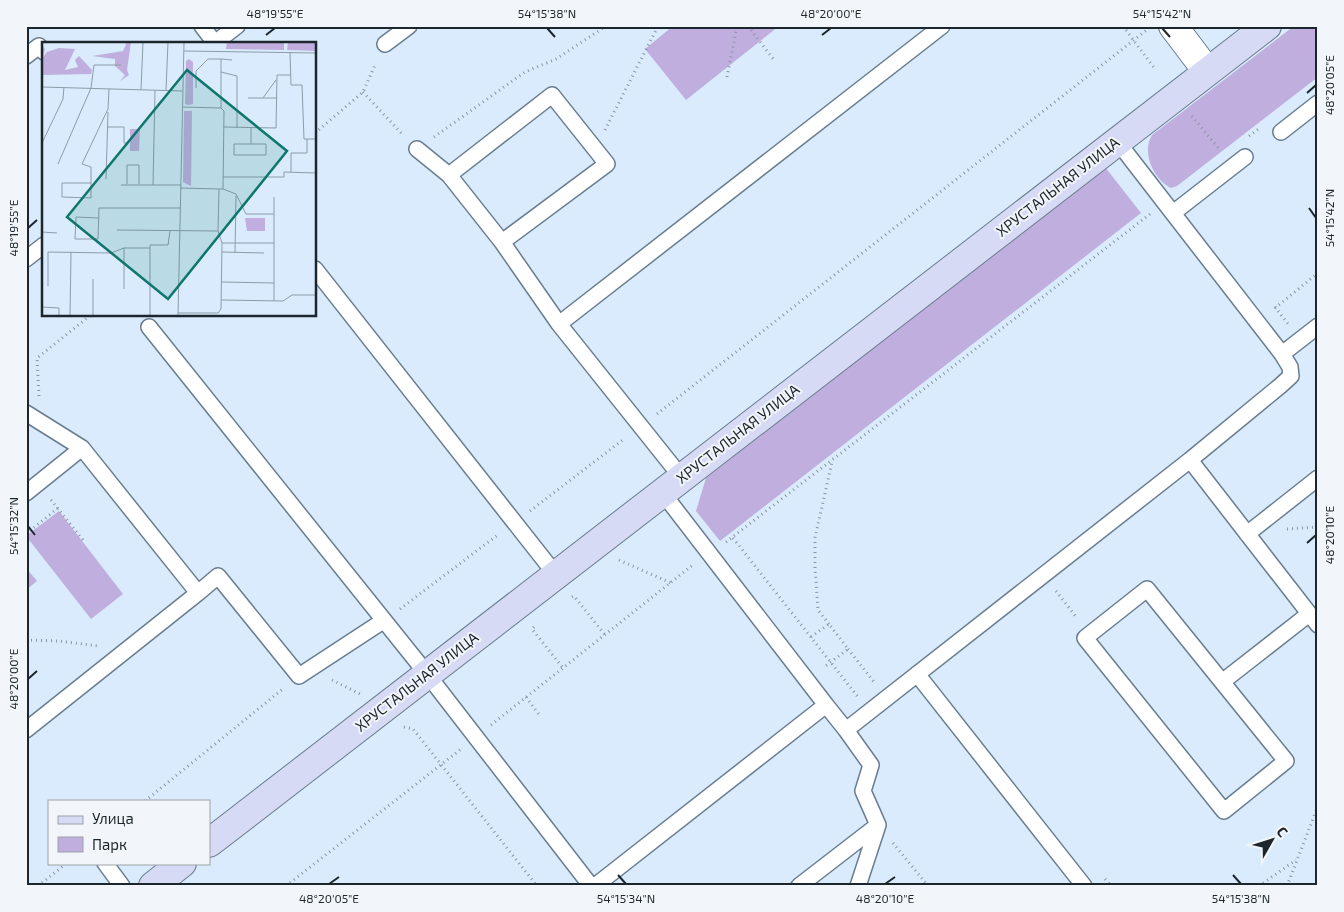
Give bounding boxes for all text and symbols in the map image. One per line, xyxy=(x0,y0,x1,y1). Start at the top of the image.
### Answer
text: 48°19'55"E xyxy=(247,6,304,20)
text: 54°15'38"N xyxy=(518,6,576,20)
text: 48°20'00"E xyxy=(801,6,862,20)
text: 54°15'42"N xyxy=(1133,6,1191,20)
inset map xyxy=(42,42,316,316)
text: 48°20'05"E xyxy=(1322,55,1336,115)
street label: ХРУСТАЛЬНАЯ УЛИЦА xyxy=(992,132,1123,240)
text: 54°15'42"N xyxy=(1322,189,1336,247)
text: 48°19'55"E xyxy=(6,199,20,257)
street label: ХРУСТАЛЬНАЯ УЛИЦА xyxy=(672,379,803,487)
text: 54°15'32"N xyxy=(6,497,20,555)
text: 48°20'10"E xyxy=(1322,505,1336,564)
street label: ХРУСТАЛЬНАЯ УЛИЦА xyxy=(351,627,482,735)
text: 48°20'00"E xyxy=(6,648,20,709)
legend xyxy=(48,800,210,864)
text: Улица xyxy=(92,809,134,827)
north arrow xyxy=(1246,814,1296,864)
text: С xyxy=(1273,823,1292,840)
text: Парк xyxy=(92,835,127,853)
text: 48°20'05"E xyxy=(299,891,359,905)
text: 54°15'34"N xyxy=(597,891,655,905)
text: 48°20'10"E xyxy=(856,891,915,905)
text: 54°15'38"N xyxy=(1212,891,1270,905)

